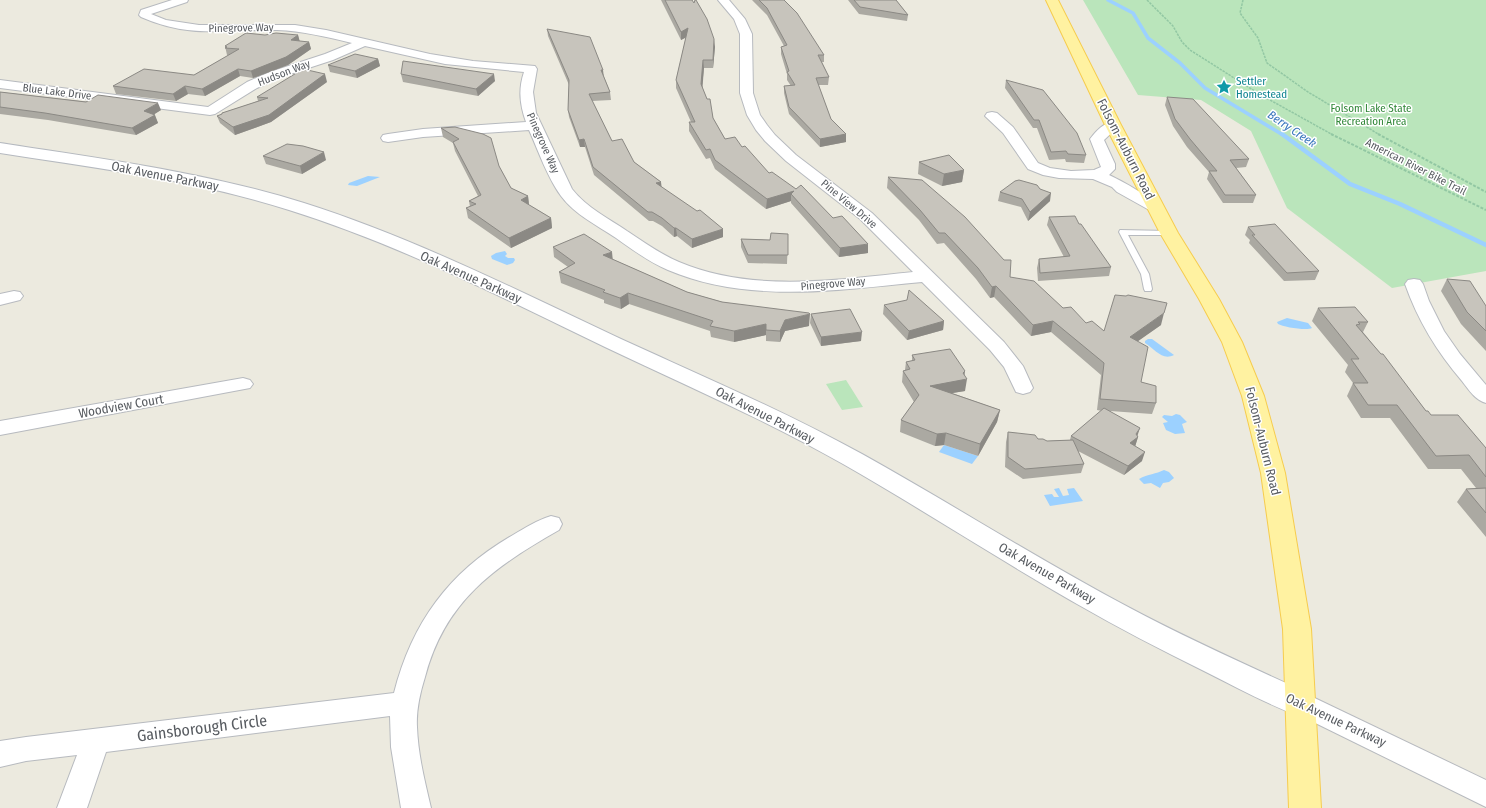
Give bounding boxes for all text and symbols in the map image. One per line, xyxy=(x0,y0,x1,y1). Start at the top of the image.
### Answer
street label: Pinegrove Way xyxy=(208,21,274,35)
street label: Hudson Way xyxy=(256,57,312,89)
place label: Settler Homestead xyxy=(1236,75,1287,101)
place icon: Settler Homestead xyxy=(1215,78,1233,96)
street label: Blue Lake Drive xyxy=(22,81,92,103)
street label: Folsom-Auburn Road xyxy=(1094,96,1158,202)
park label: Folsom Lake State Recreation Area xyxy=(1330,102,1412,128)
water label: Berry Creek xyxy=(1265,108,1319,150)
street label: Pinegrove Way xyxy=(524,111,562,175)
street label: American River Bike Trail xyxy=(1363,136,1469,198)
street label: Oak Avenue Parkway xyxy=(110,158,220,194)
street label: Pine View Drive xyxy=(818,177,880,231)
street label: Oak Avenue Parkway xyxy=(418,248,524,306)
street label: Pinegrove Way xyxy=(800,275,866,293)
street label: Oak Avenue Parkway xyxy=(713,384,817,447)
street label: Folsom-Auburn Road xyxy=(1242,385,1284,497)
street label: Woodview Court xyxy=(77,391,165,421)
street label: Oak Avenue Parkway xyxy=(996,539,1098,607)
street label: Oak Avenue Parkway xyxy=(1283,690,1389,750)
street label: Gainsborough Circle xyxy=(136,711,268,745)

